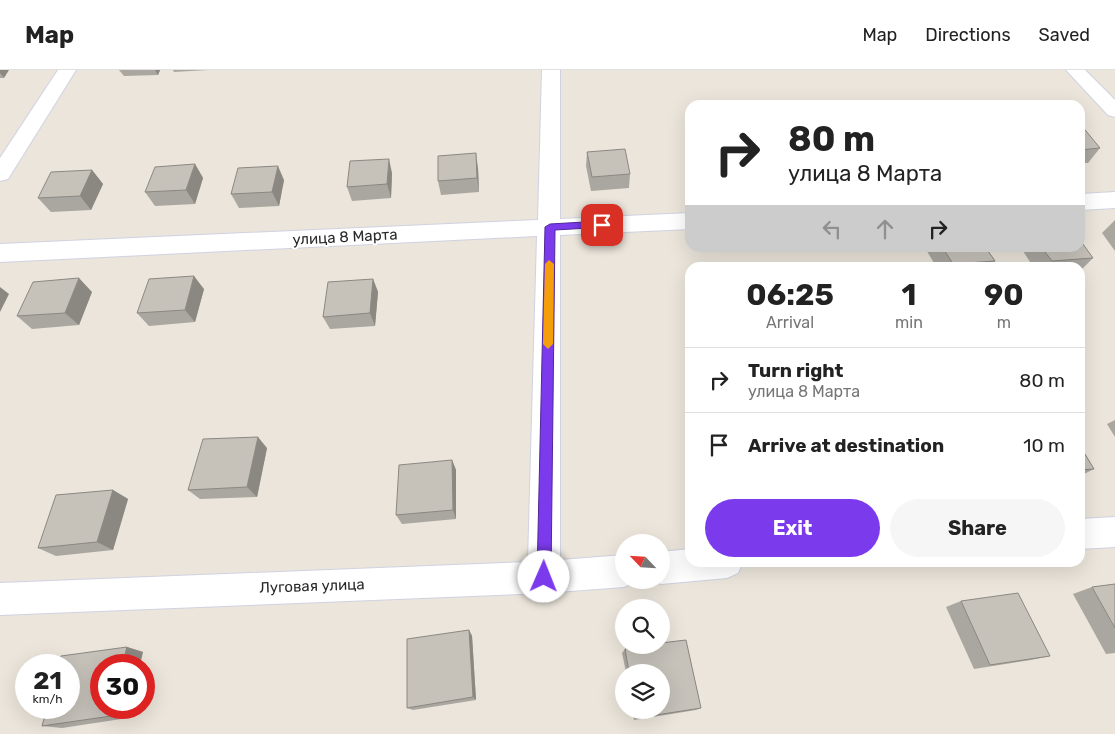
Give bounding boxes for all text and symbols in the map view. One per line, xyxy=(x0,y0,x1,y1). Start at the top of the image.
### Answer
text: Map xyxy=(25,21,74,49)
text: Map xyxy=(862,24,897,46)
text: Directions xyxy=(925,24,1011,46)
text: Saved xyxy=(1039,24,1090,46)
text: 80 m xyxy=(788,118,875,160)
icon: right xyxy=(705,120,770,185)
text: улица 8 Марта xyxy=(788,160,942,187)
pin xyxy=(581,204,623,246)
icon: arrive xyxy=(588,211,616,239)
icon: left xyxy=(818,215,846,243)
icon: ahead xyxy=(871,215,899,243)
icon: right xyxy=(924,215,952,243)
street label: улица 8 Марта xyxy=(292,225,398,249)
text: 06:25 xyxy=(746,277,834,313)
text: 1 xyxy=(901,277,916,313)
text: 90 xyxy=(984,277,1024,313)
text: Arrival xyxy=(766,313,814,332)
text: min xyxy=(895,313,923,332)
text: m xyxy=(997,313,1011,332)
text: Turn right xyxy=(748,359,843,382)
icon: right xyxy=(705,366,733,394)
text: 80 m xyxy=(1019,369,1065,392)
text: улица 8 Марта xyxy=(748,382,860,401)
icon: arrive xyxy=(705,431,733,459)
text: Arrive at destination xyxy=(748,434,944,457)
text: 10 m xyxy=(1023,434,1065,457)
button: Exit xyxy=(705,499,880,557)
button: Share xyxy=(890,499,1065,557)
north arrow xyxy=(615,534,670,589)
map controls xyxy=(615,534,670,719)
position arrow xyxy=(517,550,569,602)
street label: Луговая улица xyxy=(259,575,365,597)
button: search xyxy=(615,599,670,654)
speed limit sign: 30 xyxy=(90,654,155,719)
button: layers xyxy=(615,664,670,719)
text: 21 xyxy=(33,666,62,695)
text: km/h xyxy=(33,692,62,706)

